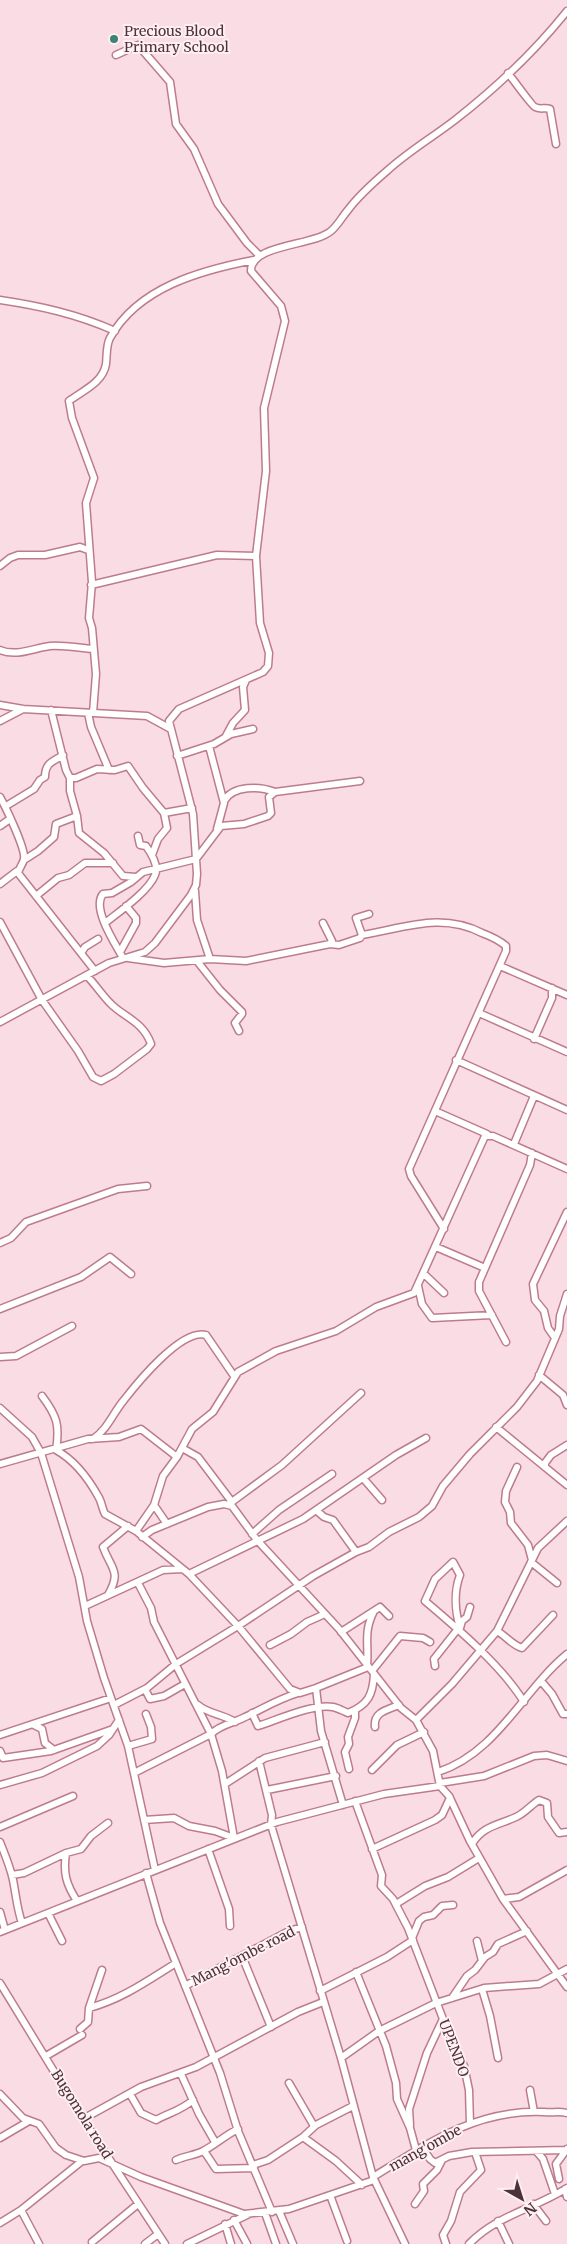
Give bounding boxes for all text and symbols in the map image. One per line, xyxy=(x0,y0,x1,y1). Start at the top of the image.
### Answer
place label: Precious Blood Primary School xyxy=(124,22,229,56)
marker: Precious Blood Primary School xyxy=(108,33,120,45)
street label: Mang'ombe road xyxy=(188,1922,298,1990)
street label: UPENDO xyxy=(435,2017,473,2079)
street label: Bugomola road xyxy=(47,2066,117,2162)
street label: mang'ombe xyxy=(386,2121,464,2175)
north arrow xyxy=(497,2174,547,2224)
text: N xyxy=(520,2199,540,2220)

